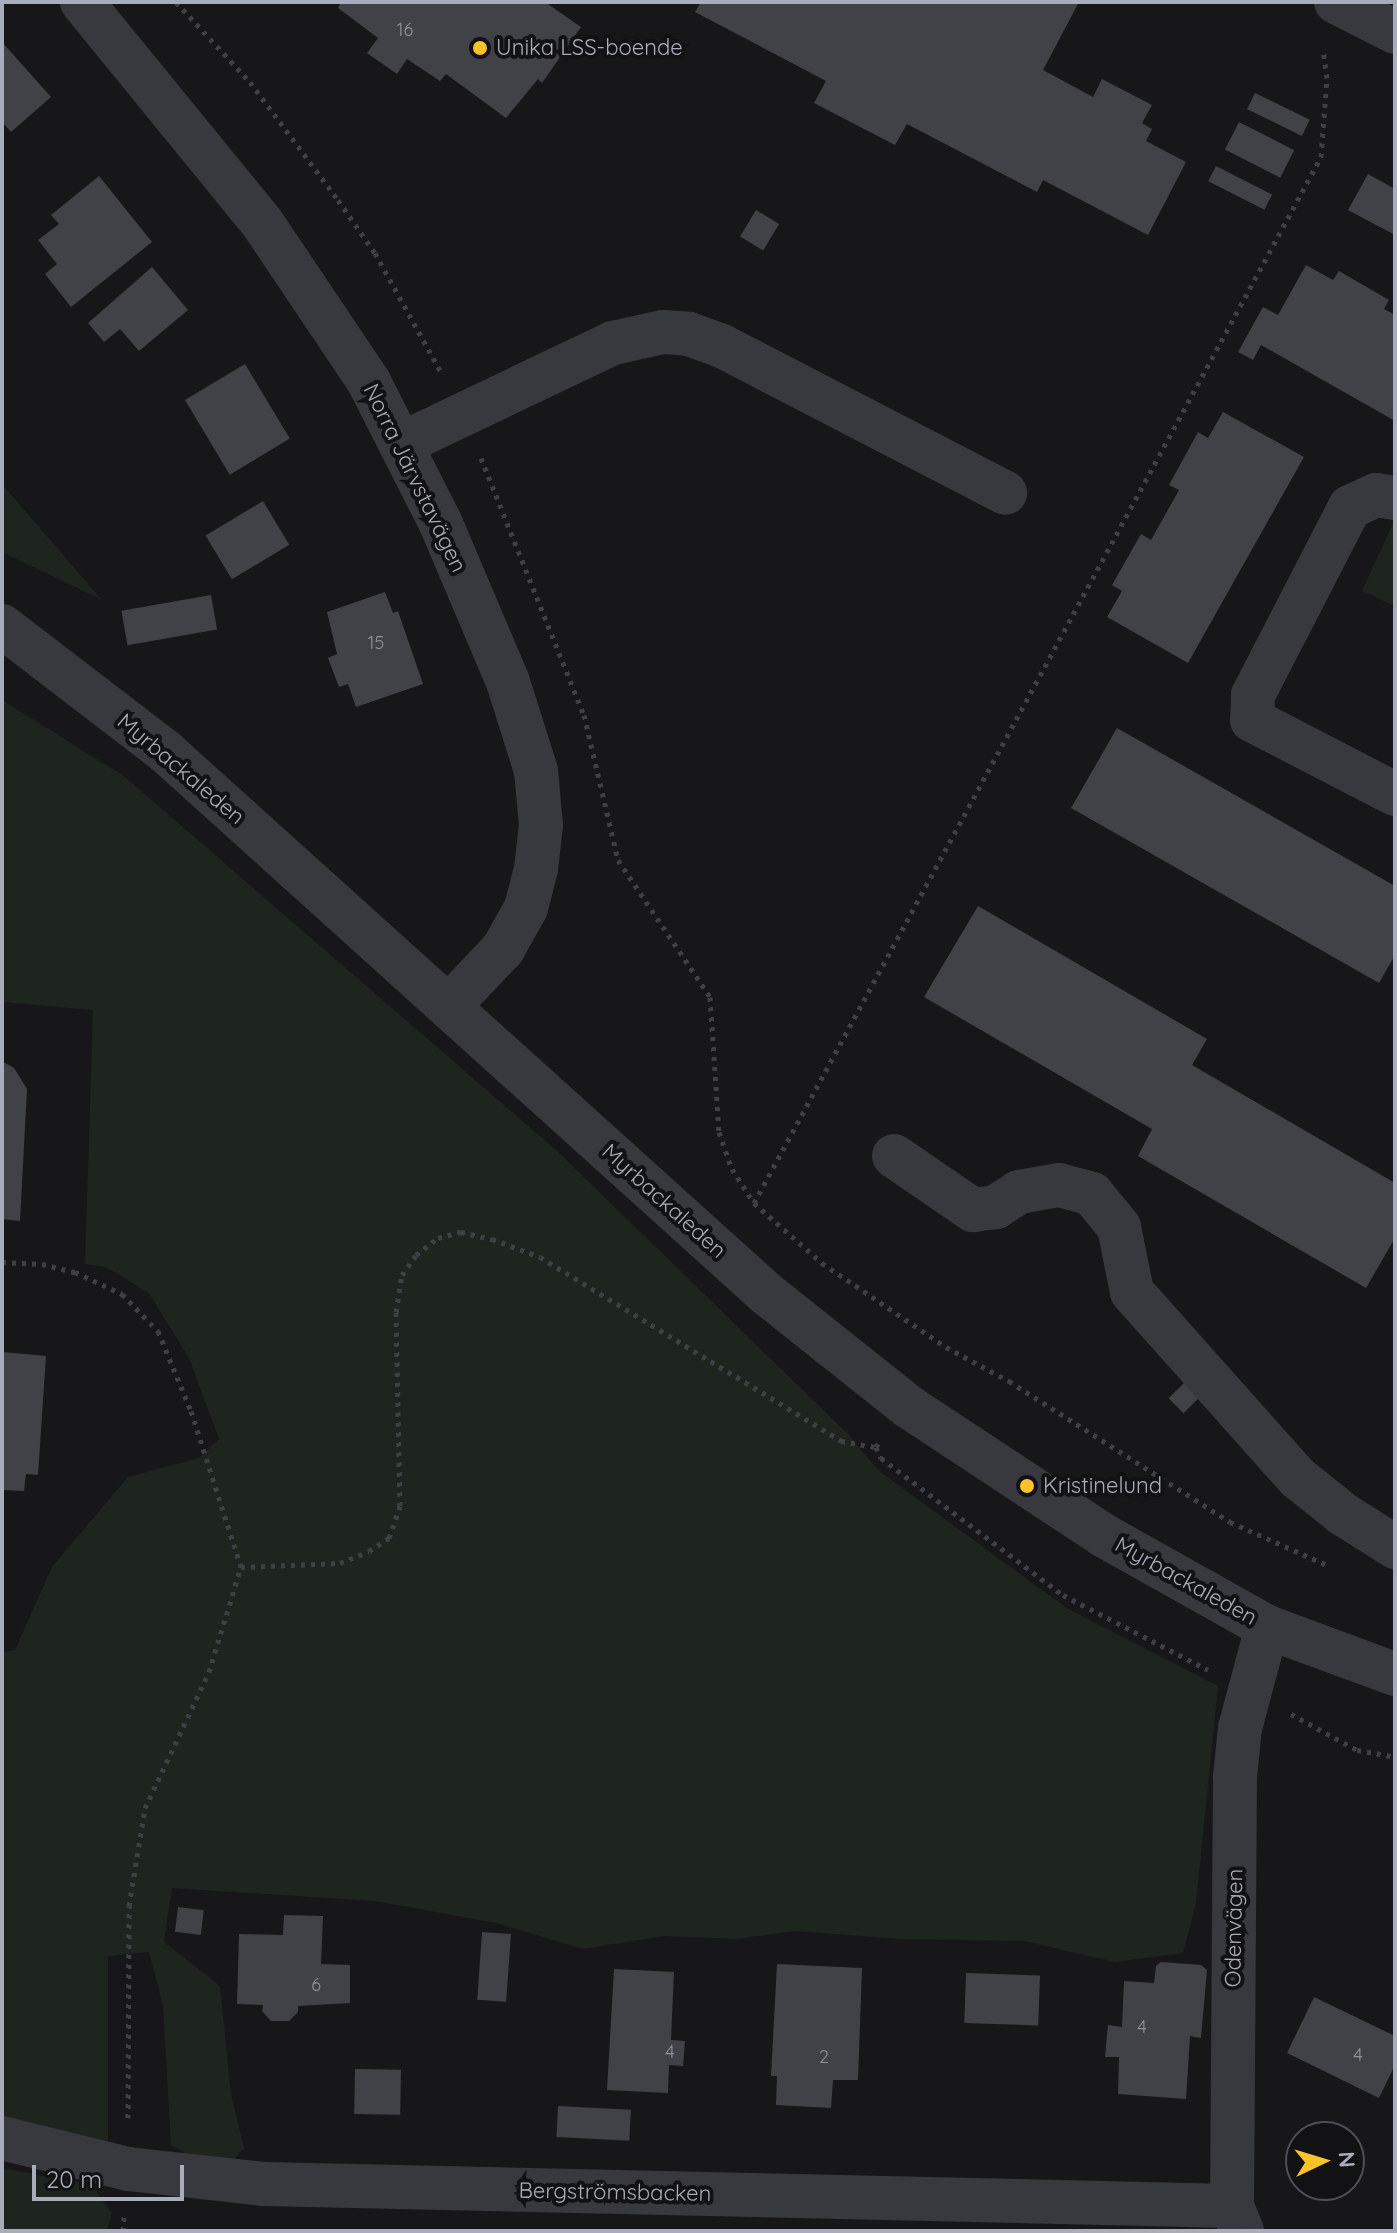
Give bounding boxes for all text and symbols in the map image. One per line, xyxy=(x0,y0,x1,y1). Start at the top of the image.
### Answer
house number: 16 xyxy=(397,19,413,41)
place label: Unika LSS-boende xyxy=(496,35,683,61)
marker: Unika LSS-boende xyxy=(471,39,489,57)
street label: Norra Järvstavägen xyxy=(358,379,472,577)
house number: 15 xyxy=(368,632,384,654)
street label: Myrbackaleden xyxy=(112,708,250,830)
street label: Myrbackaleden xyxy=(596,1138,732,1264)
place label: Kristinelund xyxy=(1043,1473,1162,1499)
marker: Kristinelund xyxy=(1018,1477,1036,1495)
street label: Myrbackaleden xyxy=(1111,1531,1261,1631)
street label: Odenvägen xyxy=(1220,1868,1248,1988)
house number: 6 xyxy=(311,1974,321,1996)
house number: 4 xyxy=(1137,2016,1147,2038)
house number: 4 xyxy=(665,2041,675,2063)
house number: 4 xyxy=(1353,2044,1363,2066)
house number: 2 xyxy=(819,2046,829,2068)
north arrow xyxy=(1285,2121,1365,2201)
scale bar xyxy=(36,2149,188,2199)
text: N xyxy=(1332,2150,1361,2169)
text: 20 m xyxy=(46,2164,102,2194)
street label: Bergströmsbacken xyxy=(518,2177,712,2207)

